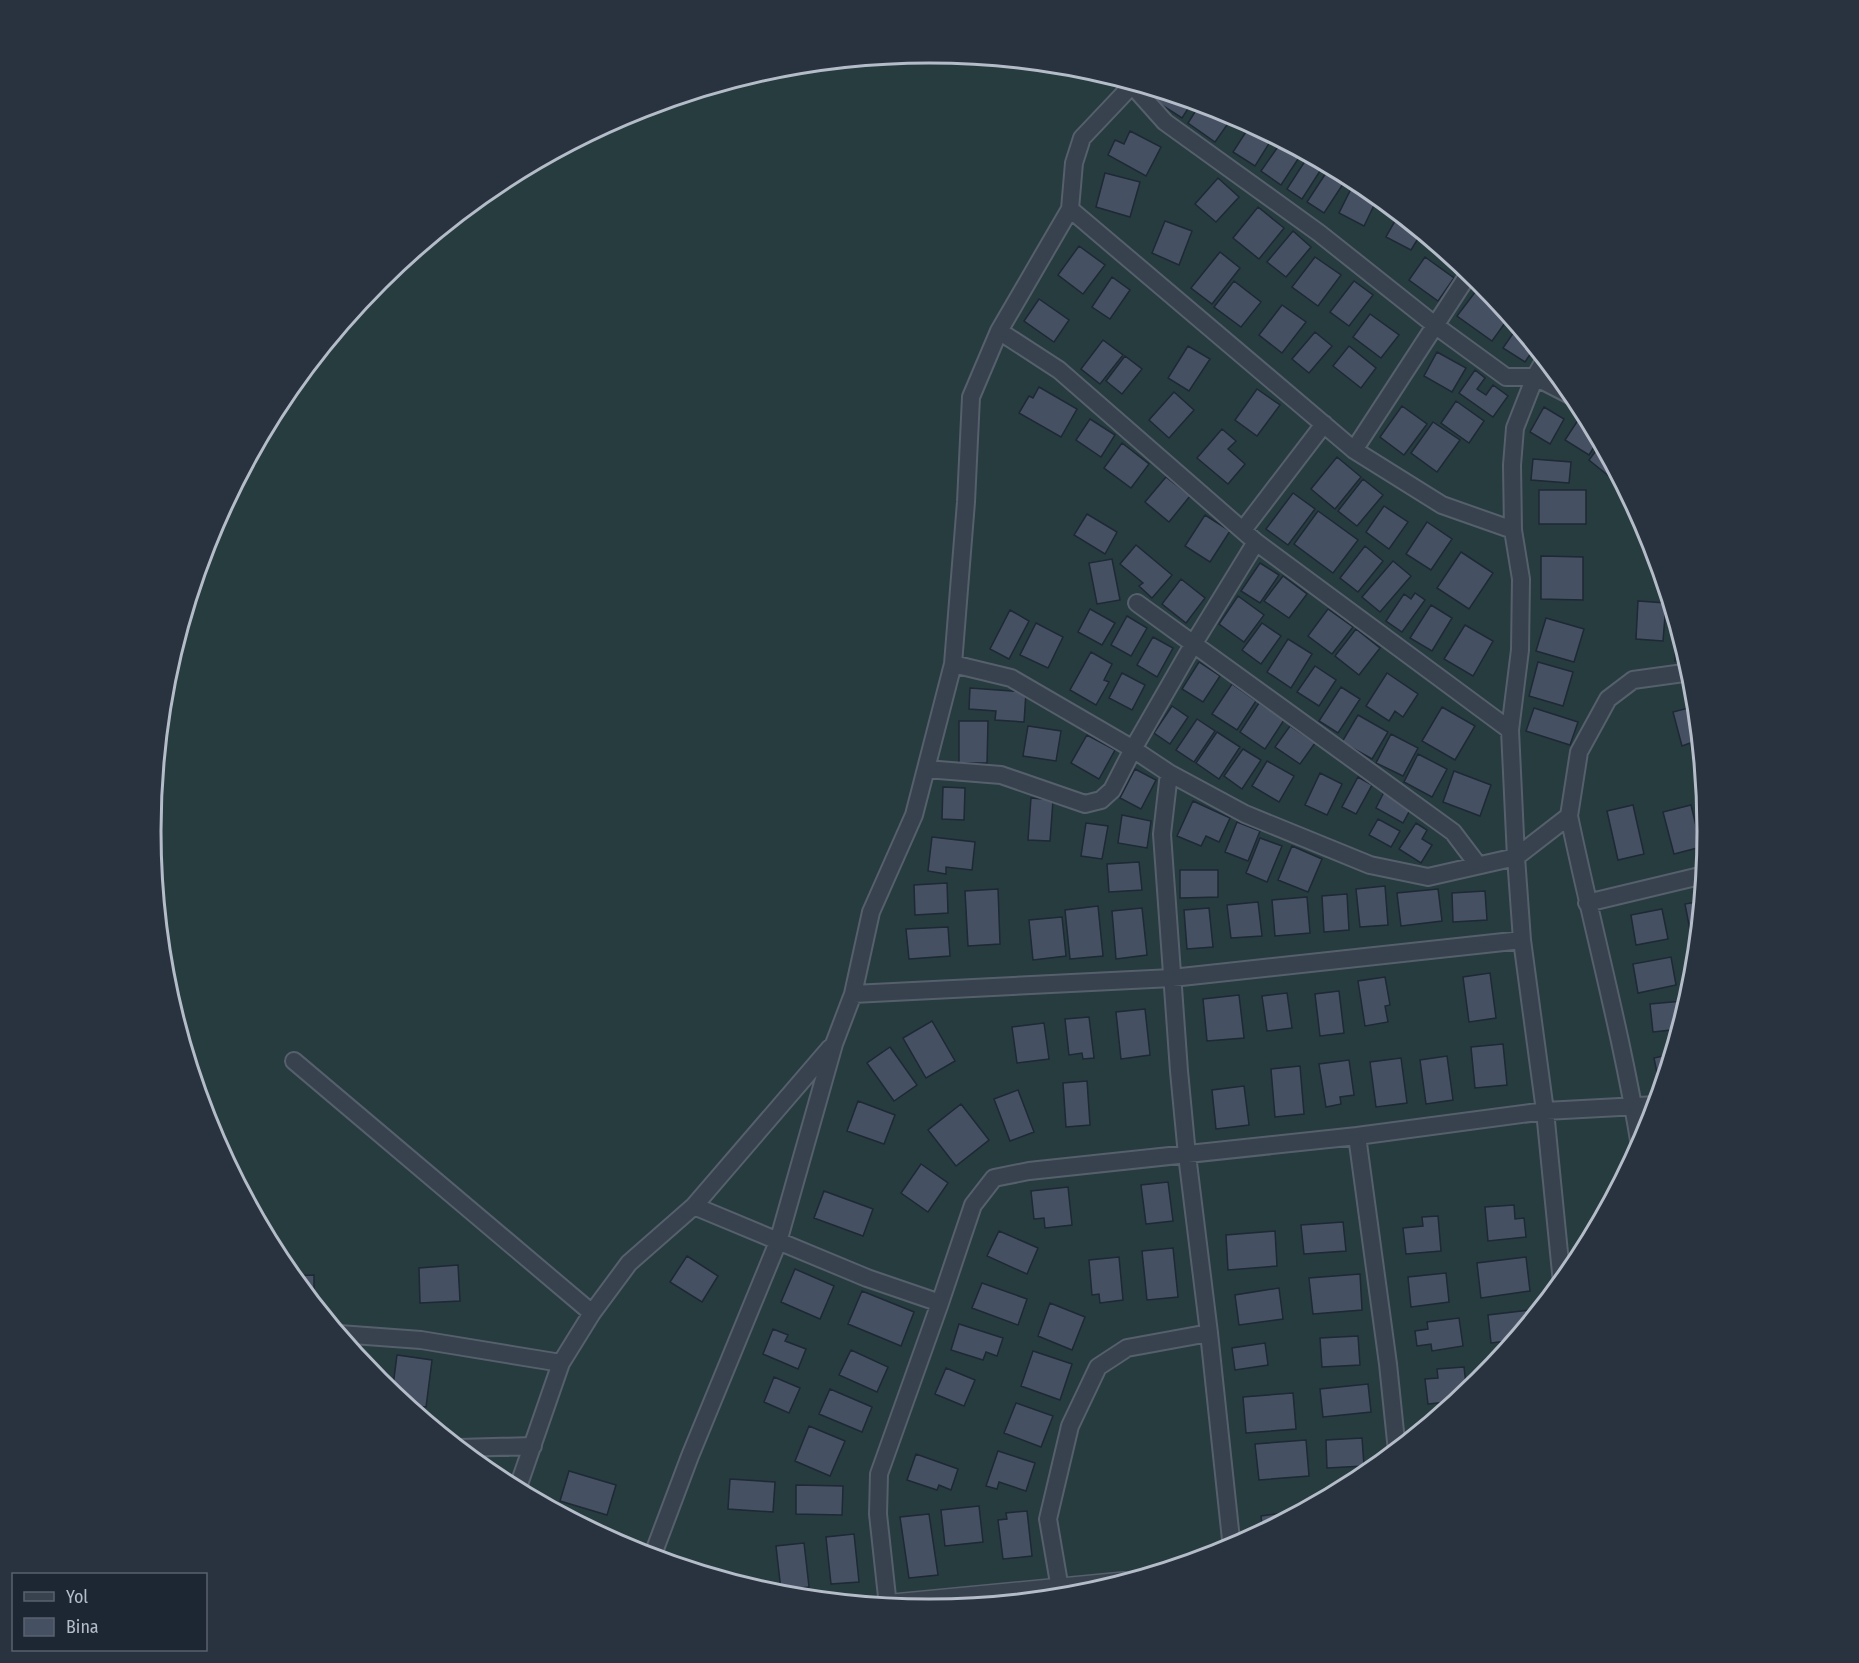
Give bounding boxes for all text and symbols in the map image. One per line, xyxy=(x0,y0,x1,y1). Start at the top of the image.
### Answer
legend xyxy=(12,1573,207,1651)
text: Yol xyxy=(66,1586,88,1608)
text: Bina xyxy=(66,1616,99,1638)

